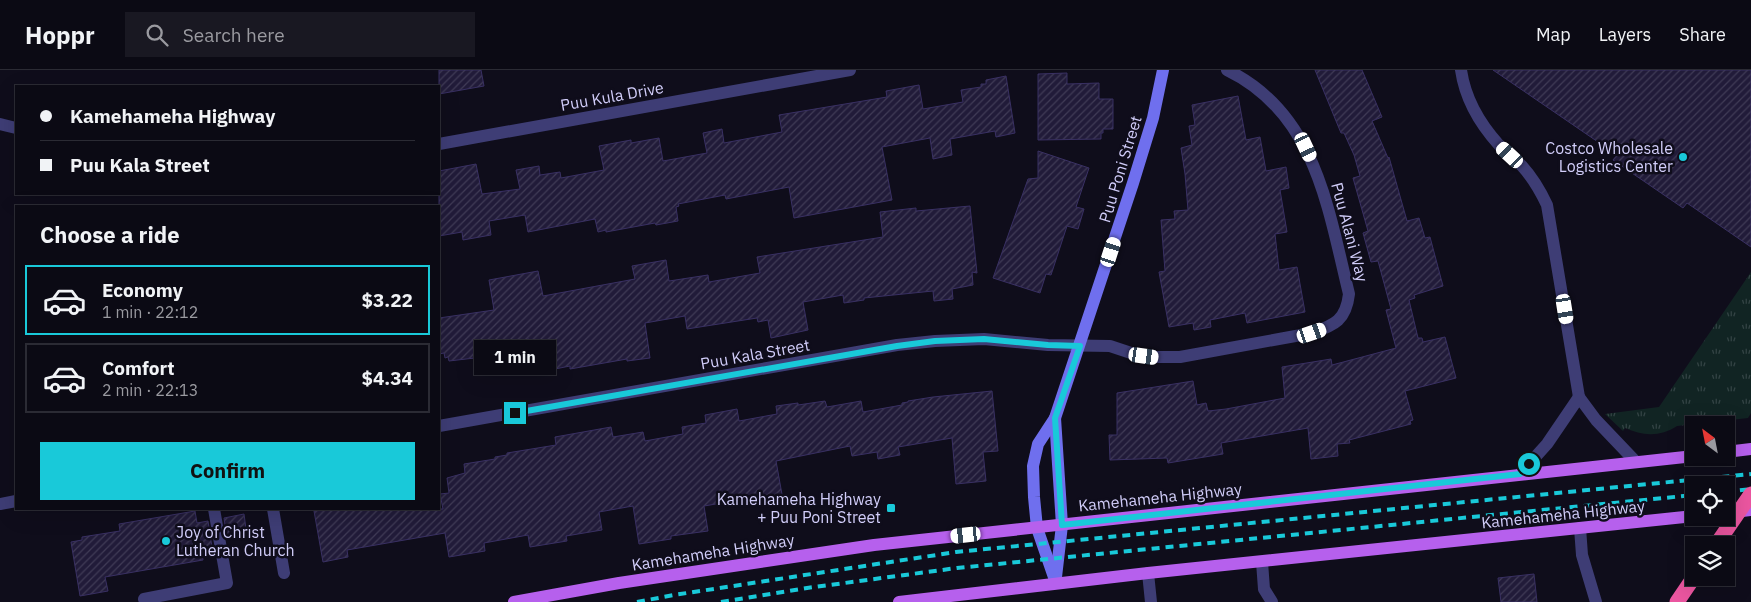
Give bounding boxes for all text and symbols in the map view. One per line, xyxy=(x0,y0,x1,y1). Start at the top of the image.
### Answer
search box xyxy=(125,12,475,57)
text: Hoppr xyxy=(25,19,95,51)
icon: search xyxy=(143,21,171,49)
text: Search here xyxy=(183,23,285,47)
text: Map xyxy=(1536,23,1571,46)
text: Layers xyxy=(1599,23,1651,46)
text: Share xyxy=(1679,23,1726,46)
street label: Puu Kula Drive xyxy=(559,77,665,115)
text: Kamehameha Highway xyxy=(70,104,275,128)
street label: Puu Poni Street xyxy=(1094,113,1146,225)
car xyxy=(1292,130,1319,164)
place label: Costco Wholesale Logistics Center xyxy=(1545,138,1673,176)
car xyxy=(1493,139,1526,171)
marker: Costco Wholesale Logistics Center xyxy=(1677,151,1689,163)
text: Puu Kala Street xyxy=(70,153,210,177)
street label: Puu Alani Way xyxy=(1327,180,1373,284)
text: Choose a ride xyxy=(40,220,180,249)
car xyxy=(1099,235,1122,269)
icon: car xyxy=(42,278,87,323)
text: Economy xyxy=(102,278,183,302)
text: $3.22 xyxy=(361,288,413,312)
car xyxy=(1555,293,1574,325)
text: 1 min · 22:12 xyxy=(102,302,198,322)
car xyxy=(1295,321,1328,345)
street label: Puu Kala Street xyxy=(699,335,811,373)
callout: 1 min xyxy=(474,340,556,376)
car xyxy=(1128,346,1159,366)
text: 1 min xyxy=(494,347,536,367)
icon: car xyxy=(42,356,87,401)
text: Comfort xyxy=(102,356,175,380)
text: $4.34 xyxy=(361,366,413,390)
text: 2 min · 22:13 xyxy=(102,380,198,400)
route end xyxy=(504,402,526,424)
north arrow xyxy=(1685,416,1735,466)
map controls xyxy=(1685,416,1735,586)
button: Confirm xyxy=(40,442,415,500)
route start xyxy=(1518,453,1540,475)
button: locate xyxy=(1685,476,1735,526)
street label: Kamehameha Highway xyxy=(1077,478,1243,516)
place label: Kamehameha Highway + Puu Poni Street xyxy=(717,489,881,527)
street label: Kamehameha Highway xyxy=(1480,495,1646,533)
marker: Kamehameha Highway + Puu Poni Street xyxy=(885,502,897,514)
place label: Joy of Christ Lutheran Church xyxy=(176,522,295,560)
car xyxy=(950,526,981,544)
street label: Kamehameha Highway xyxy=(630,529,796,575)
marker: Joy of Christ Lutheran Church xyxy=(160,535,172,547)
button: layers xyxy=(1685,536,1735,586)

